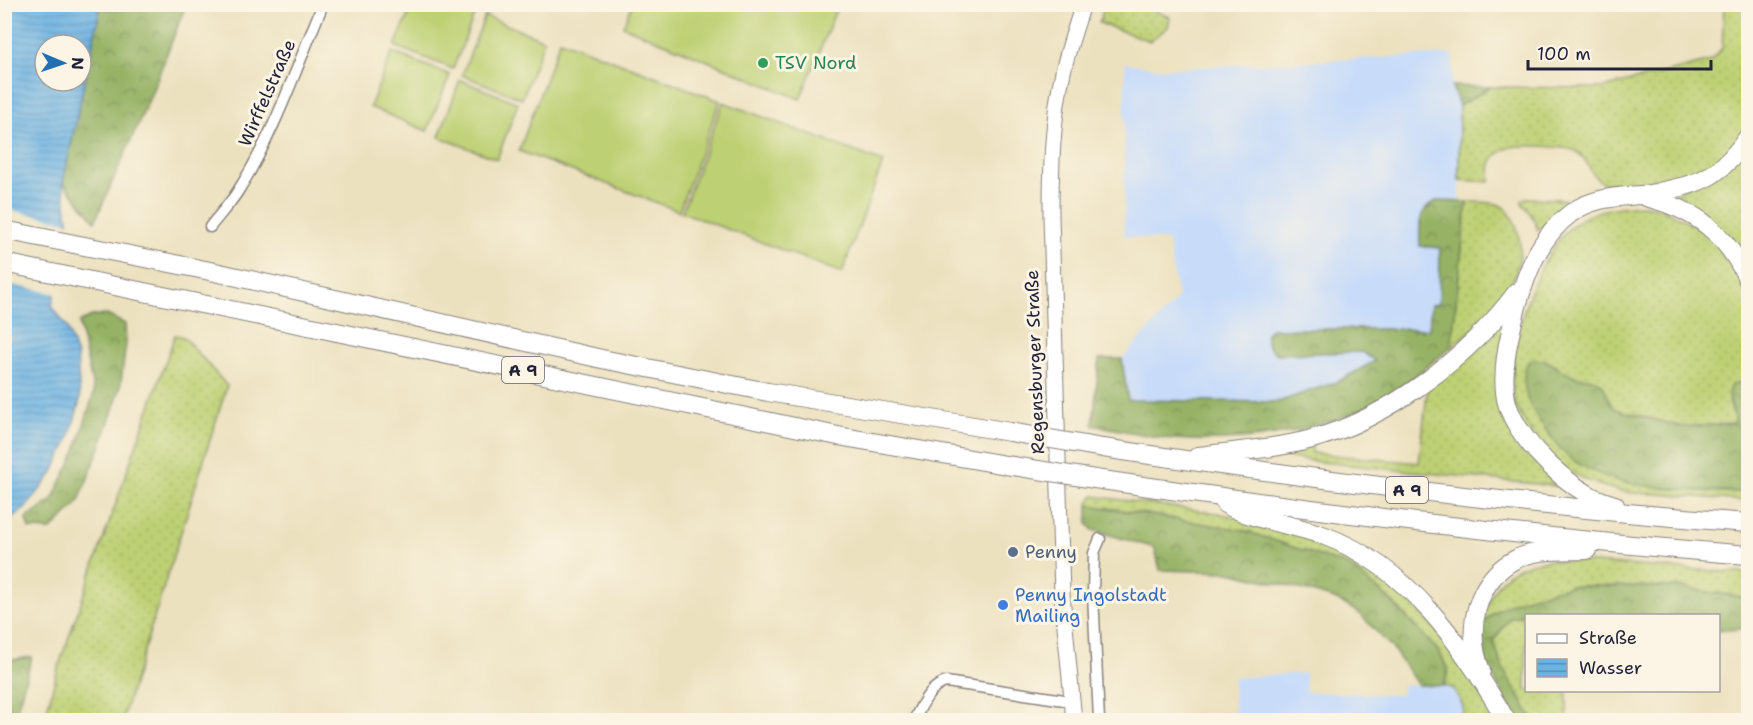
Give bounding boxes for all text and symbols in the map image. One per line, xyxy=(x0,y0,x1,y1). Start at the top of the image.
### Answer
north arrow xyxy=(33,33,93,93)
scale bar xyxy=(1528,33,1711,71)
street label: Wirffelstraße xyxy=(233,36,301,150)
text: 100 m xyxy=(1537,42,1591,66)
place label: TSV Nord xyxy=(775,51,856,75)
marker: TSV Nord xyxy=(756,56,770,70)
text: N xyxy=(67,57,88,70)
street label: Regensburger Straße xyxy=(1020,269,1050,455)
road number: A 9 xyxy=(502,357,544,383)
road number: A 9 xyxy=(1386,477,1428,503)
place label: Penny xyxy=(1025,540,1077,564)
marker: Penny xyxy=(1006,545,1020,559)
place label: Penny Ingolstadt Mailing xyxy=(1015,583,1167,628)
marker: Penny Ingolstadt Mailing xyxy=(996,598,1010,612)
legend xyxy=(1525,614,1720,692)
text: Straße xyxy=(1579,626,1637,650)
text: Wasser xyxy=(1579,656,1642,680)

